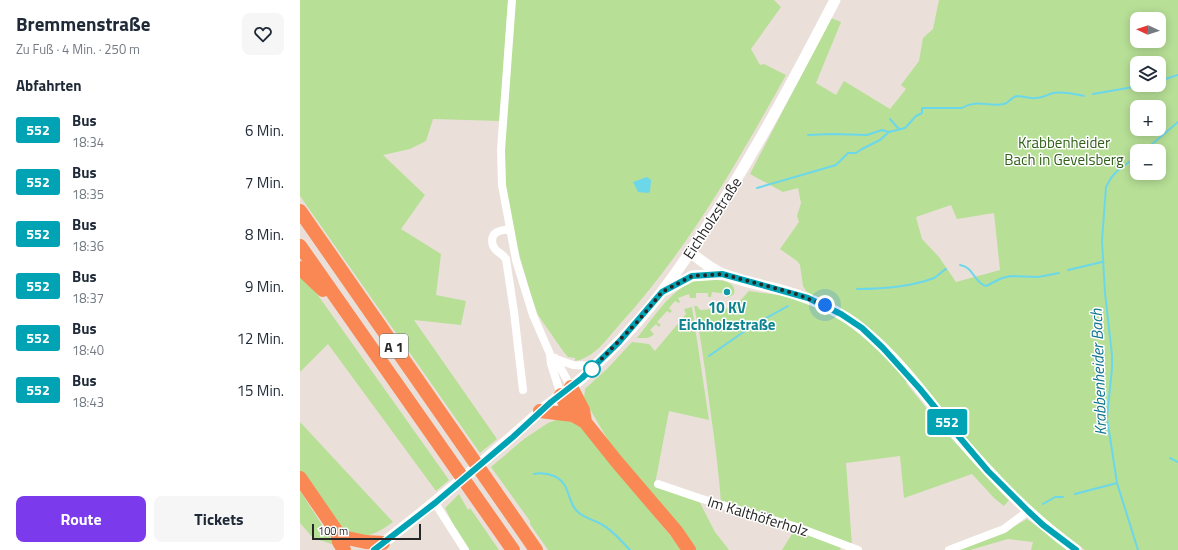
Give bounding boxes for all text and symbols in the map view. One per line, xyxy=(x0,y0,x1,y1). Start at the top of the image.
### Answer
text: Bremmenstraße xyxy=(16,9,150,38)
north arrow xyxy=(1130,12,1166,48)
map controls xyxy=(1130,12,1166,180)
button: heart xyxy=(242,13,284,55)
text: Zu Fuß · 4 Min. · 250 m xyxy=(16,39,140,59)
button: layers xyxy=(1130,56,1166,92)
text: Abfahrten xyxy=(16,74,82,97)
button: + xyxy=(1130,100,1166,136)
text: Bus xyxy=(72,109,97,132)
text: 552 xyxy=(26,119,50,140)
text: 6 Min. xyxy=(245,119,284,142)
park label: Krabbenheider Bach in Gevelsberg xyxy=(1004,131,1124,171)
text: 18:34 xyxy=(72,132,104,152)
button: − xyxy=(1130,144,1166,180)
text: Bus xyxy=(72,161,97,184)
text: 552 xyxy=(26,171,50,192)
text: 7 Min. xyxy=(245,171,284,194)
street label: Eichholzstraße xyxy=(677,172,747,264)
text: 18:35 xyxy=(72,184,104,204)
text: Bus xyxy=(72,213,97,236)
text: 552 xyxy=(26,223,50,244)
text: 8 Min. xyxy=(245,223,284,246)
text: 18:36 xyxy=(72,236,104,256)
text: Bus xyxy=(72,265,97,288)
text: 552 xyxy=(26,275,50,296)
text: 9 Min. xyxy=(245,275,284,298)
marker: 10 KV Eichholzstraße xyxy=(722,287,732,297)
text: 18:37 xyxy=(72,288,104,308)
your location xyxy=(815,295,835,315)
place label: 10 KV Eichholzstraße xyxy=(679,296,776,336)
water label: Krabbenheider Bach xyxy=(1084,307,1112,436)
text: Bus xyxy=(72,317,97,340)
text: 552 xyxy=(26,327,50,348)
text: 12 Min. xyxy=(237,327,284,350)
road number: A 1 xyxy=(380,334,408,358)
text: 18:40 xyxy=(72,340,104,360)
unlabelled marker xyxy=(583,360,601,378)
text: Bus xyxy=(72,369,97,392)
text: 552 xyxy=(26,379,50,400)
text: 15 Min. xyxy=(237,379,284,402)
text: 18:43 xyxy=(72,392,104,412)
line badge: 552 xyxy=(924,409,970,435)
text: 552 xyxy=(935,411,959,432)
street label: Im Kalthöferholz xyxy=(705,490,811,542)
button: Route xyxy=(16,496,146,542)
button: Tickets xyxy=(154,496,284,542)
scale bar xyxy=(312,522,421,541)
text: 100 m xyxy=(318,523,348,539)

